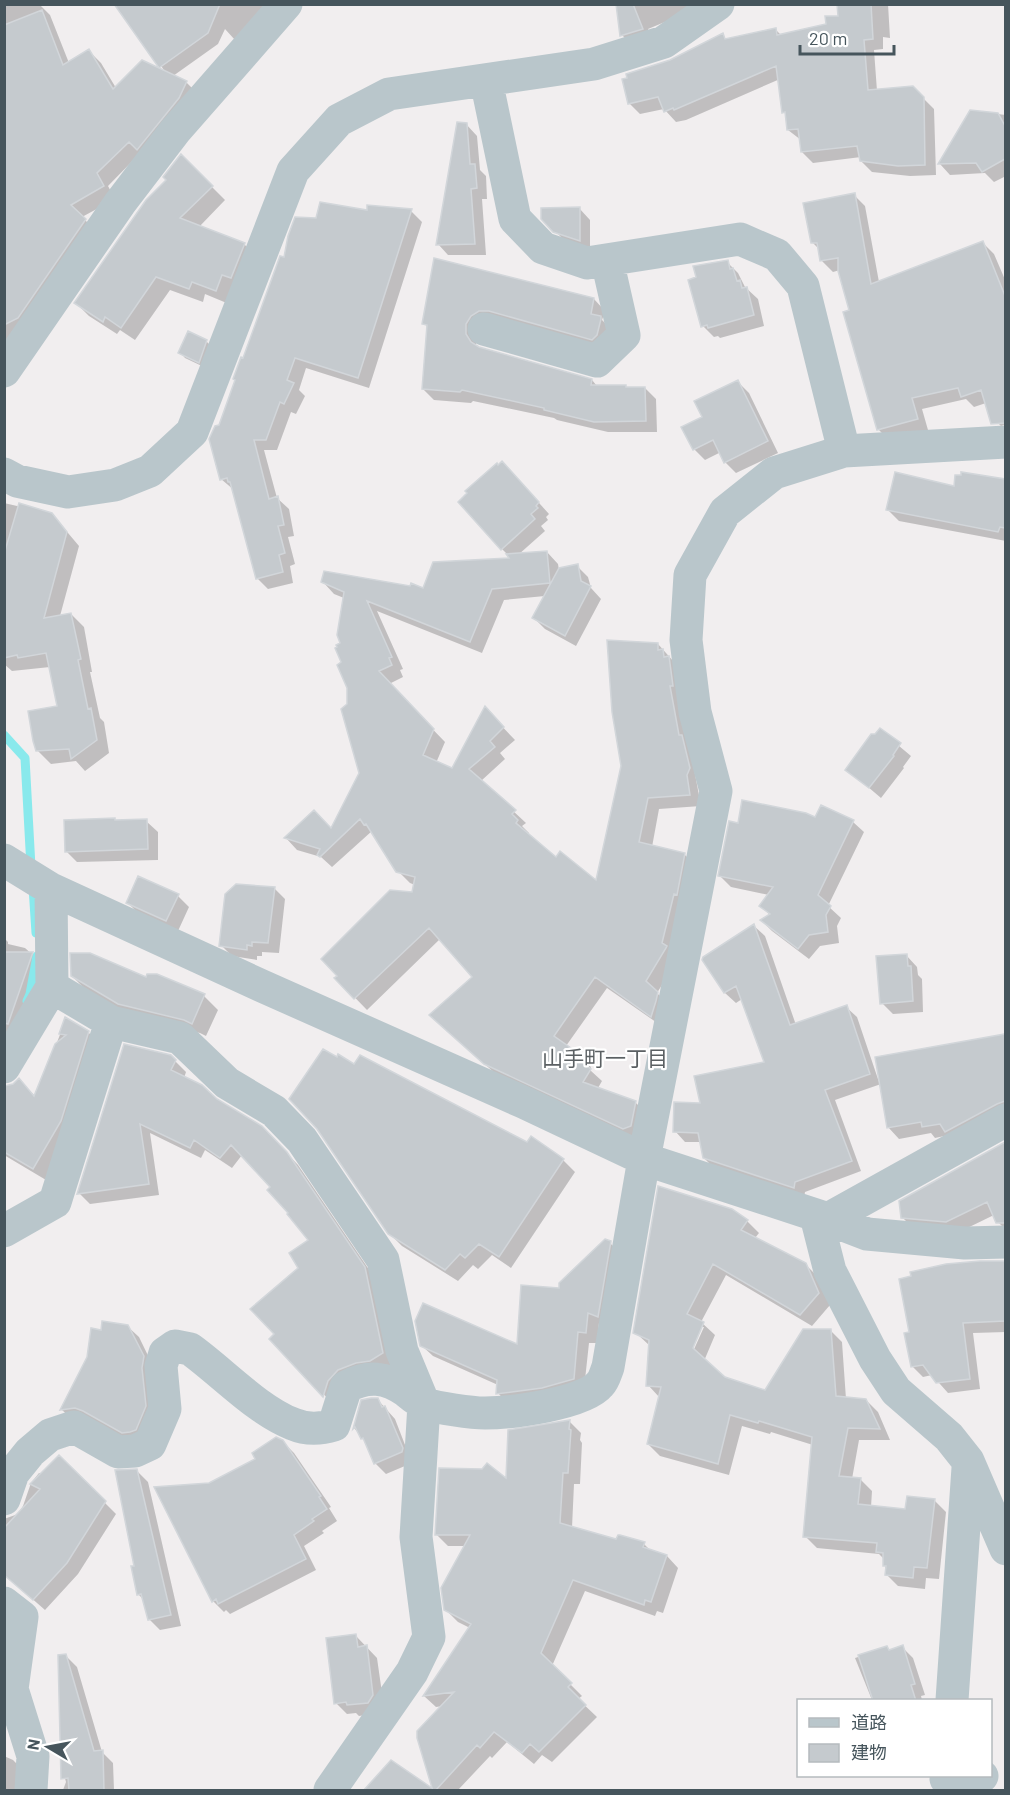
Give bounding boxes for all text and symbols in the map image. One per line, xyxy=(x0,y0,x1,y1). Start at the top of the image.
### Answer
scale bar xyxy=(800,18,894,56)
text: 20 m xyxy=(809,27,847,49)
district label: 山手町一丁目 xyxy=(542,1045,668,1070)
legend xyxy=(797,1699,992,1777)
text: 道路 xyxy=(851,1711,887,1733)
north arrow xyxy=(18,1717,78,1777)
text: N xyxy=(22,1737,43,1751)
text: 建物 xyxy=(851,1741,887,1763)

